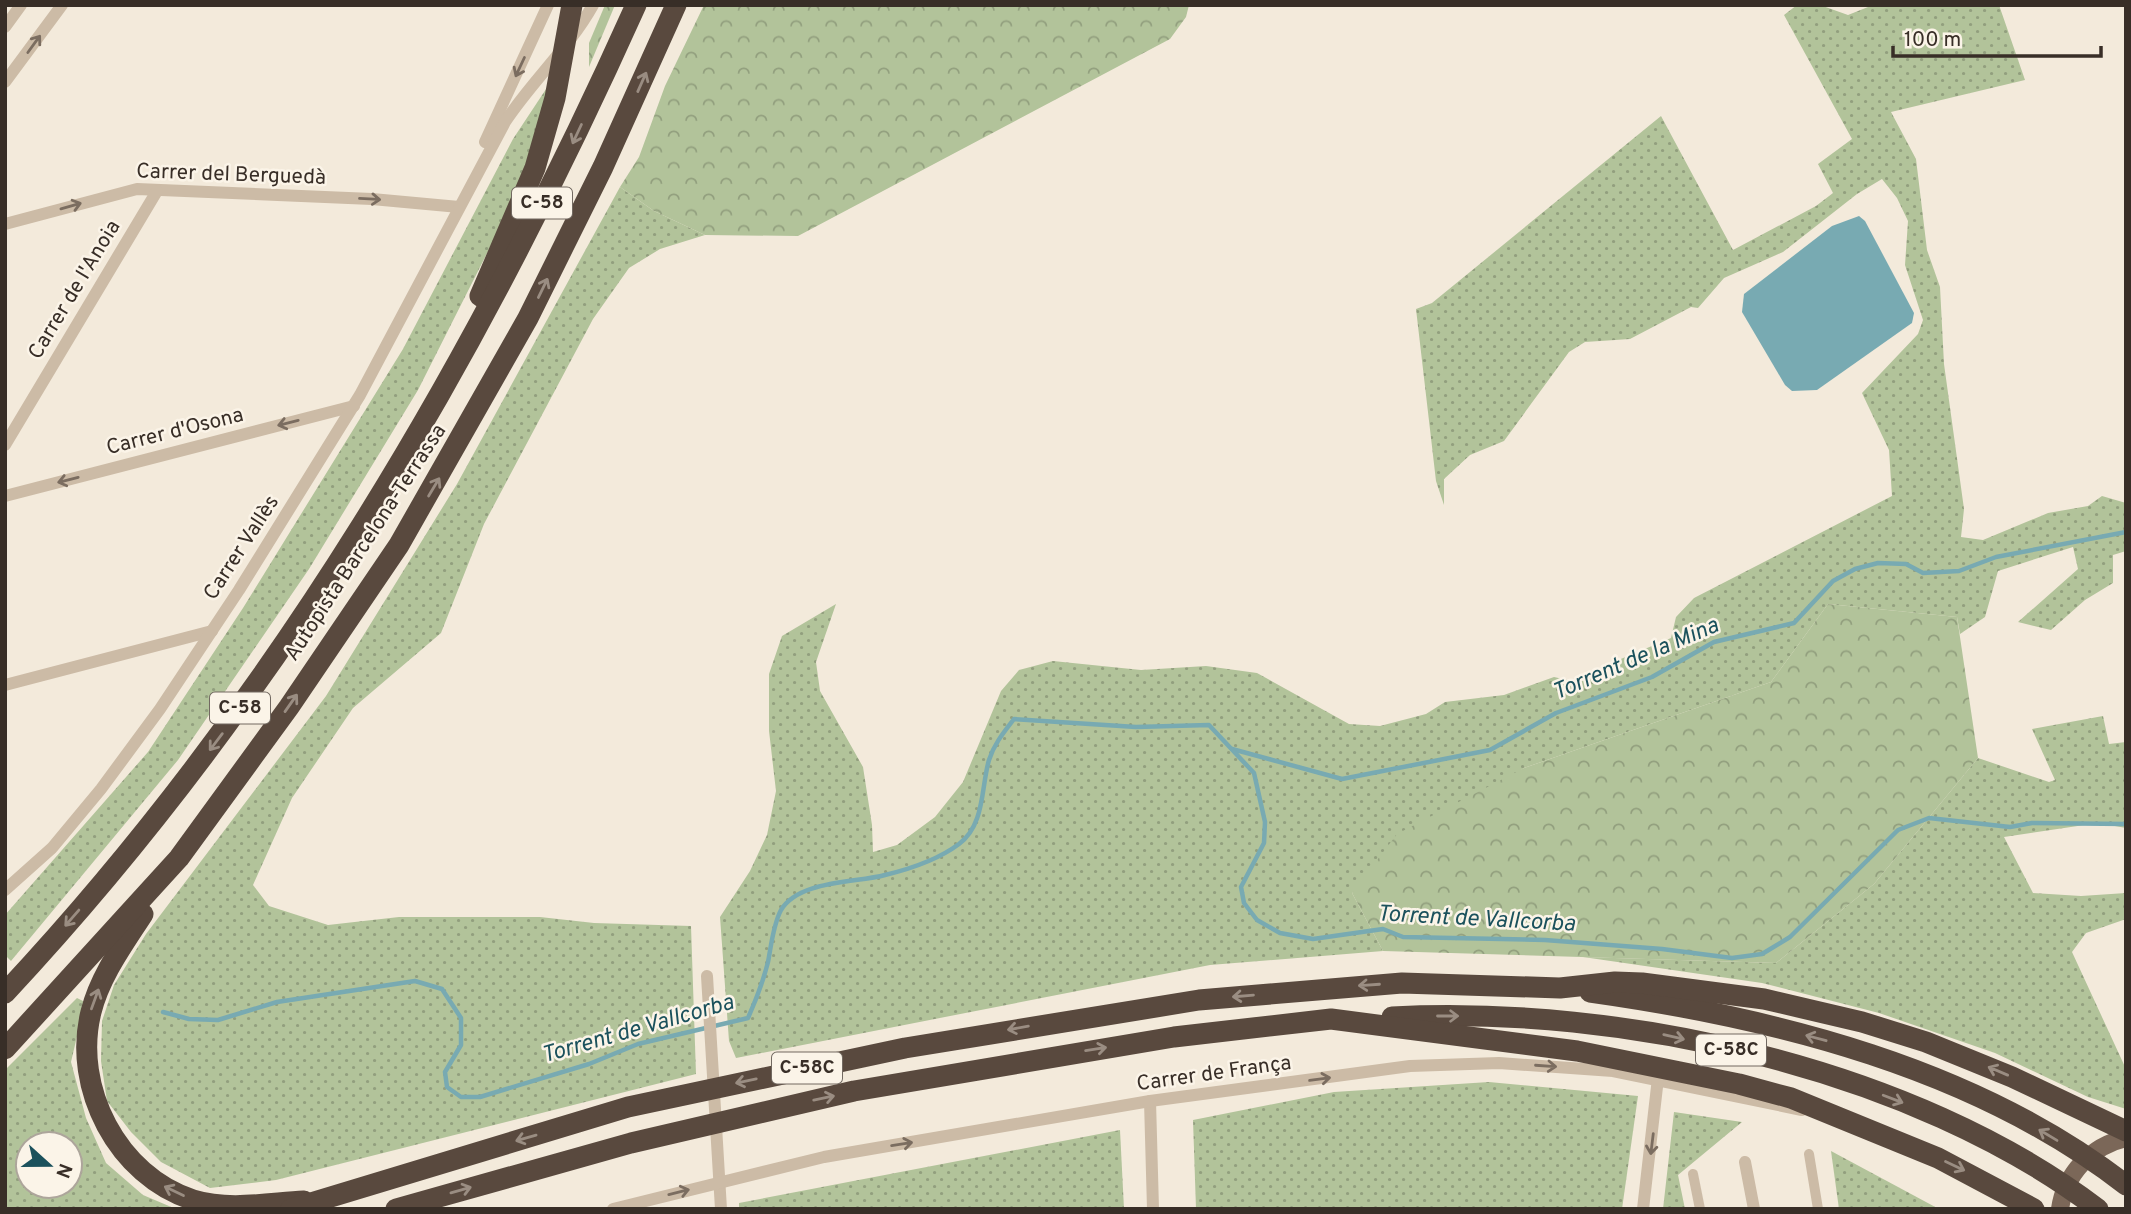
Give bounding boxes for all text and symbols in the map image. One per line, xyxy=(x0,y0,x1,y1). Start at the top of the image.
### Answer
scale bar xyxy=(1893,14,2101,58)
text: 100 m xyxy=(1904,27,1961,54)
one-way arrow xyxy=(26,35,41,54)
one-way arrow xyxy=(513,56,526,77)
one-way arrow xyxy=(636,72,649,93)
one-way arrow xyxy=(570,123,583,144)
street label: Carrer del Berguedà xyxy=(136,158,326,192)
road number: C-58 xyxy=(512,188,572,218)
one-way arrow xyxy=(358,193,381,206)
one-way arrow xyxy=(60,198,82,211)
street label: Carrer de l'Anoia xyxy=(23,215,127,365)
one-way arrow xyxy=(537,278,551,298)
street label: Carrer d'Osona xyxy=(104,402,246,462)
one-way arrow xyxy=(277,417,300,430)
street label: Autopista Barcelona-Terrassa xyxy=(279,419,453,667)
one-way arrow xyxy=(57,474,80,487)
one-way arrow xyxy=(427,477,441,497)
street label: Carrer Vallès xyxy=(198,490,286,606)
water label: Torrent de la Mina xyxy=(1549,612,1724,708)
road number: C-58 xyxy=(210,692,270,723)
one-way arrow xyxy=(284,694,298,713)
one-way arrow xyxy=(208,732,223,750)
water label: Torrent de Vallcorba xyxy=(1376,900,1576,940)
one-way arrow xyxy=(64,909,80,927)
one-way arrow xyxy=(1359,979,1381,992)
one-way arrow xyxy=(90,988,103,1010)
water label: Torrent de Vallcorba xyxy=(539,989,737,1071)
one-way arrow xyxy=(1232,990,1255,1003)
one-way arrow xyxy=(1436,1009,1459,1023)
one-way arrow xyxy=(1007,1022,1030,1035)
one-way arrow xyxy=(1662,1031,1685,1044)
one-way arrow xyxy=(1805,1031,1828,1044)
road number: C-58C xyxy=(1696,1034,1766,1066)
one-way arrow xyxy=(1084,1042,1107,1055)
street label: Carrer de França xyxy=(1135,1050,1293,1098)
road number: C-58C xyxy=(772,1052,842,1084)
one-way arrow xyxy=(1535,1060,1557,1073)
one-way arrow xyxy=(1988,1063,2009,1076)
one-way arrow xyxy=(1308,1072,1331,1085)
one-way arrow xyxy=(735,1075,758,1089)
one-way arrow xyxy=(812,1090,835,1104)
one-way arrow xyxy=(1881,1094,1903,1106)
one-way arrow xyxy=(2038,1128,2058,1142)
north arrow xyxy=(14,1130,84,1200)
one-way arrow xyxy=(515,1132,537,1145)
one-way arrow xyxy=(1645,1132,1658,1155)
one-way arrow xyxy=(890,1137,913,1150)
text: N xyxy=(49,1160,77,1181)
one-way arrow xyxy=(1944,1160,1965,1173)
one-way arrow xyxy=(450,1183,472,1196)
one-way arrow xyxy=(164,1184,185,1197)
one-way arrow xyxy=(668,1185,690,1198)

